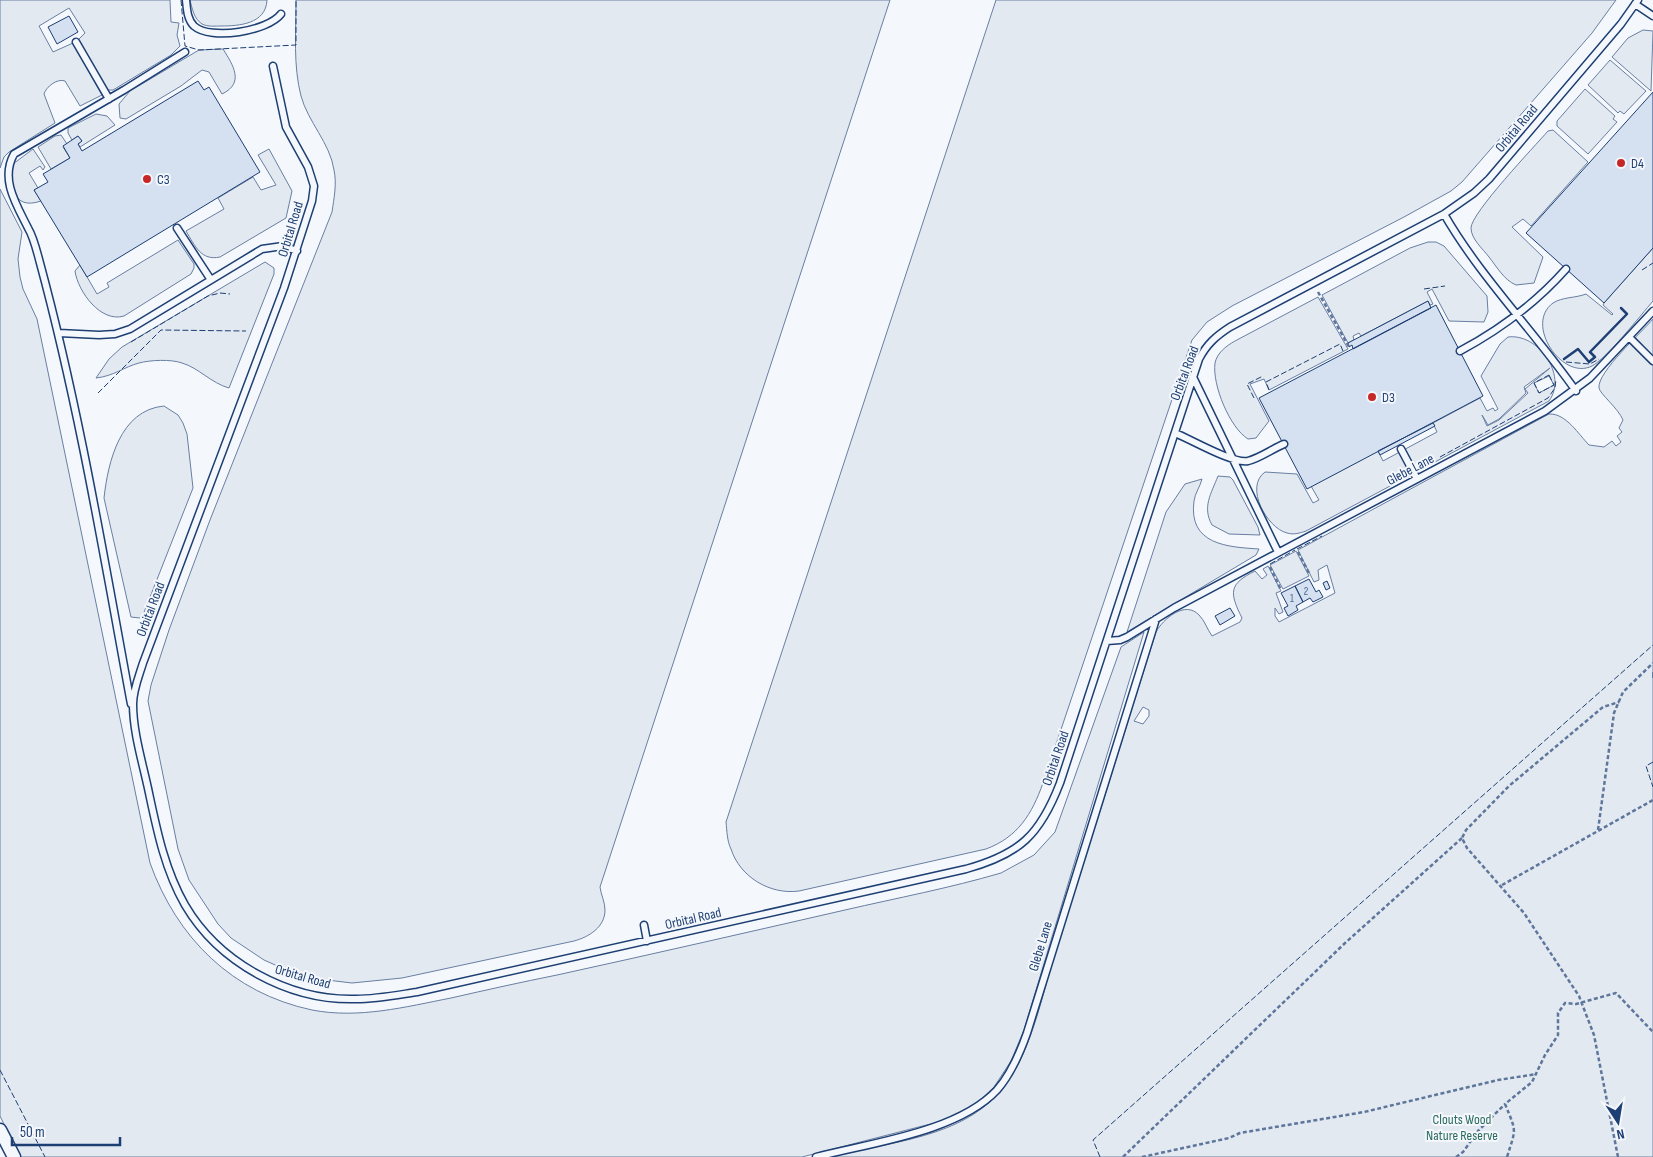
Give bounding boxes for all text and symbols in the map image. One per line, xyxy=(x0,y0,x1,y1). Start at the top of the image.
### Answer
street label: Orbital Road xyxy=(1492,101,1541,156)
place label: D4 xyxy=(1631,155,1644,172)
marker: D4 xyxy=(1615,157,1627,169)
place label: C3 xyxy=(157,171,170,188)
marker: C3 xyxy=(141,173,153,185)
street label: Orbital Road xyxy=(274,199,307,259)
street label: Orbital Road xyxy=(1166,343,1203,403)
place label: D3 xyxy=(1382,389,1395,406)
marker: D3 xyxy=(1366,391,1378,403)
street label: Glebe Lane xyxy=(1384,450,1437,489)
street label: Orbital Road xyxy=(132,579,169,639)
house number: 2 xyxy=(1304,585,1309,598)
house number: 1 xyxy=(1290,592,1294,605)
street label: Orbital Road xyxy=(1038,728,1073,788)
street label: Orbital Road xyxy=(663,904,723,933)
street label: Glebe Lane xyxy=(1025,919,1056,973)
street label: Orbital Road xyxy=(273,960,333,993)
north arrow xyxy=(1593,1097,1643,1147)
park label: Clouts Wood Nature Reserve xyxy=(1426,1111,1498,1144)
scale bar xyxy=(12,1114,120,1146)
text: 50 m xyxy=(20,1123,45,1142)
text: N xyxy=(1615,1125,1626,1143)

